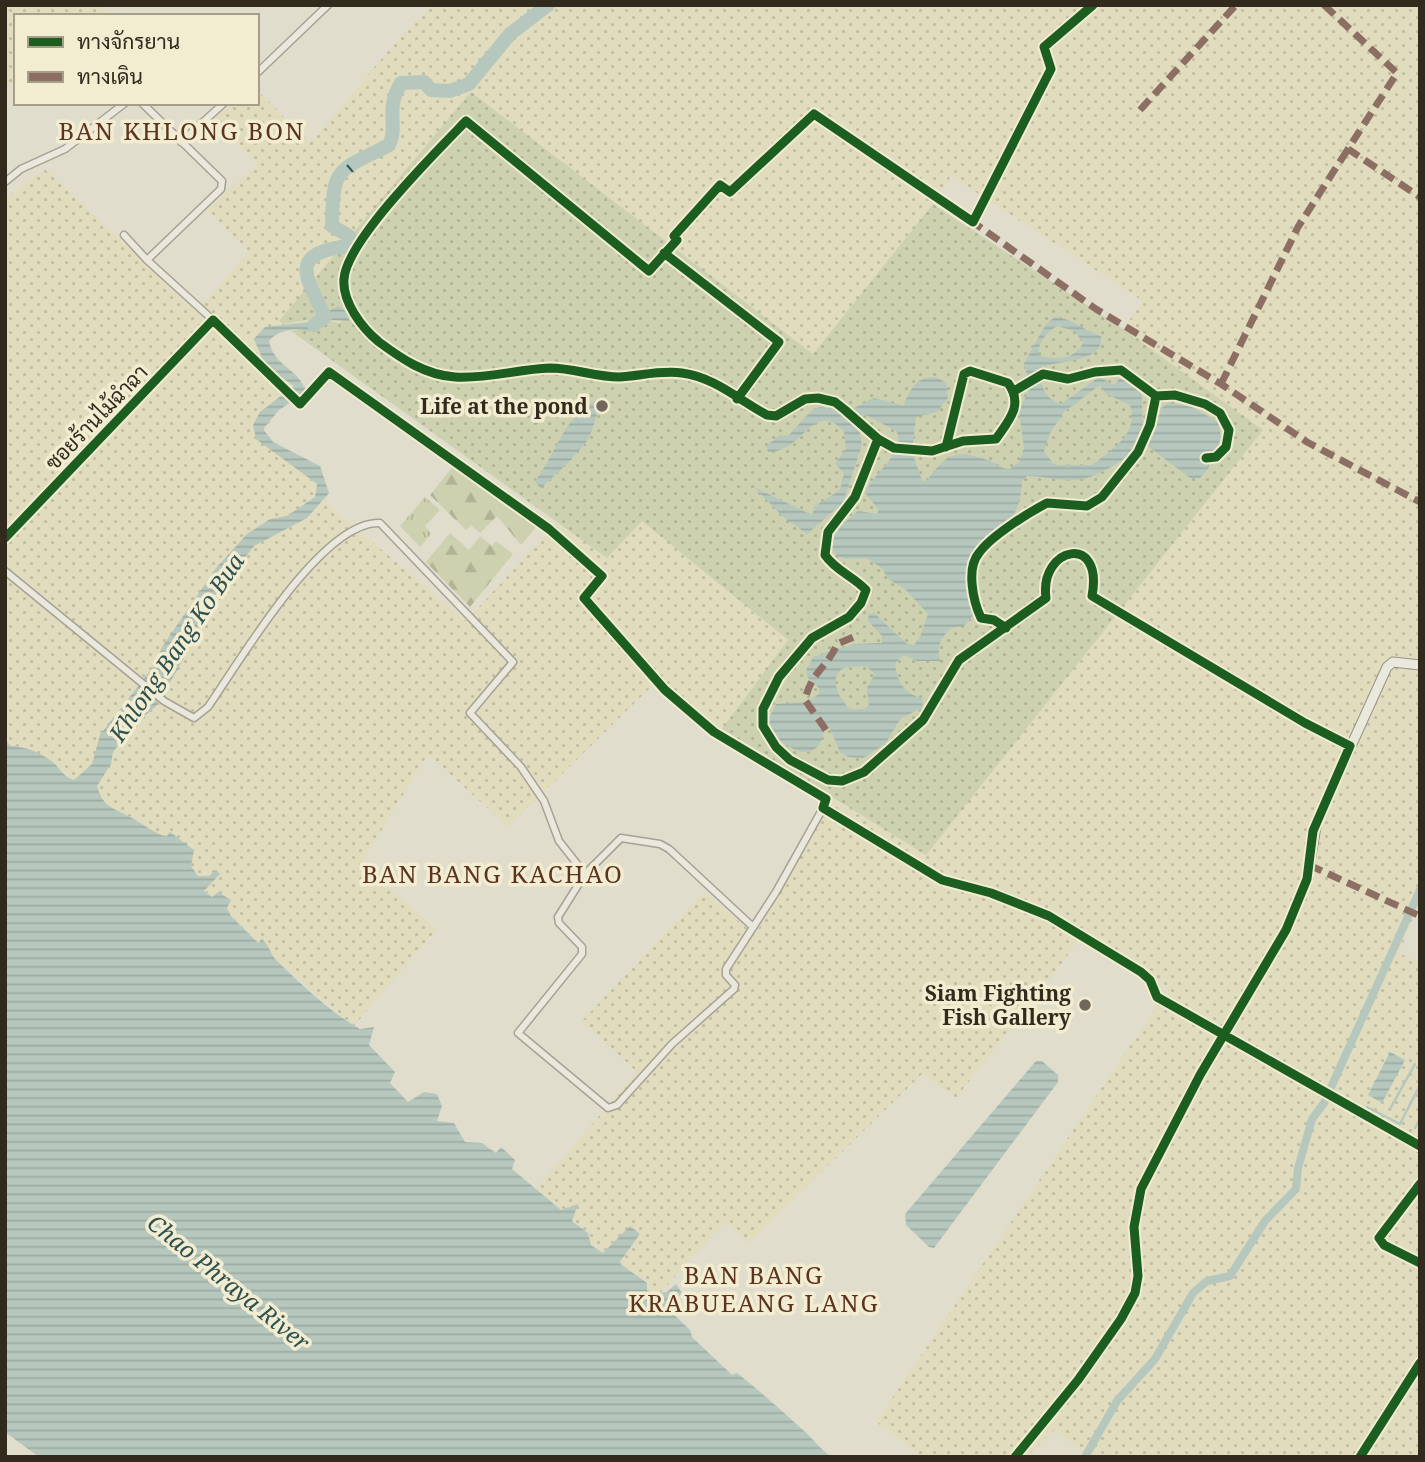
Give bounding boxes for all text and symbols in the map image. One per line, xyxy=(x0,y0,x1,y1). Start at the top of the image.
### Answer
legend xyxy=(14,14,259,105)
text: ทางจักรยาน xyxy=(77,27,180,55)
text: ทางเดิน xyxy=(77,62,143,90)
district label: BAN KHLONG BON xyxy=(59,114,305,147)
street label: ซอยร้านไม้ฉำฉา xyxy=(39,358,153,476)
place label: Life at the pond xyxy=(420,392,588,420)
marker: Life at the pond xyxy=(594,398,610,414)
water label: Khlong Bang Ko Bua xyxy=(101,546,251,748)
district label: BAN BANG KACHAO xyxy=(362,857,624,890)
place label: Siam Fighting Fish Gallery xyxy=(925,979,1072,1031)
marker: Siam Fighting Fish Gallery xyxy=(1077,997,1093,1013)
water label: Chao Phraya River xyxy=(141,1207,317,1358)
district label: BAN BANG KRABUEANG LANG xyxy=(628,1258,880,1319)

